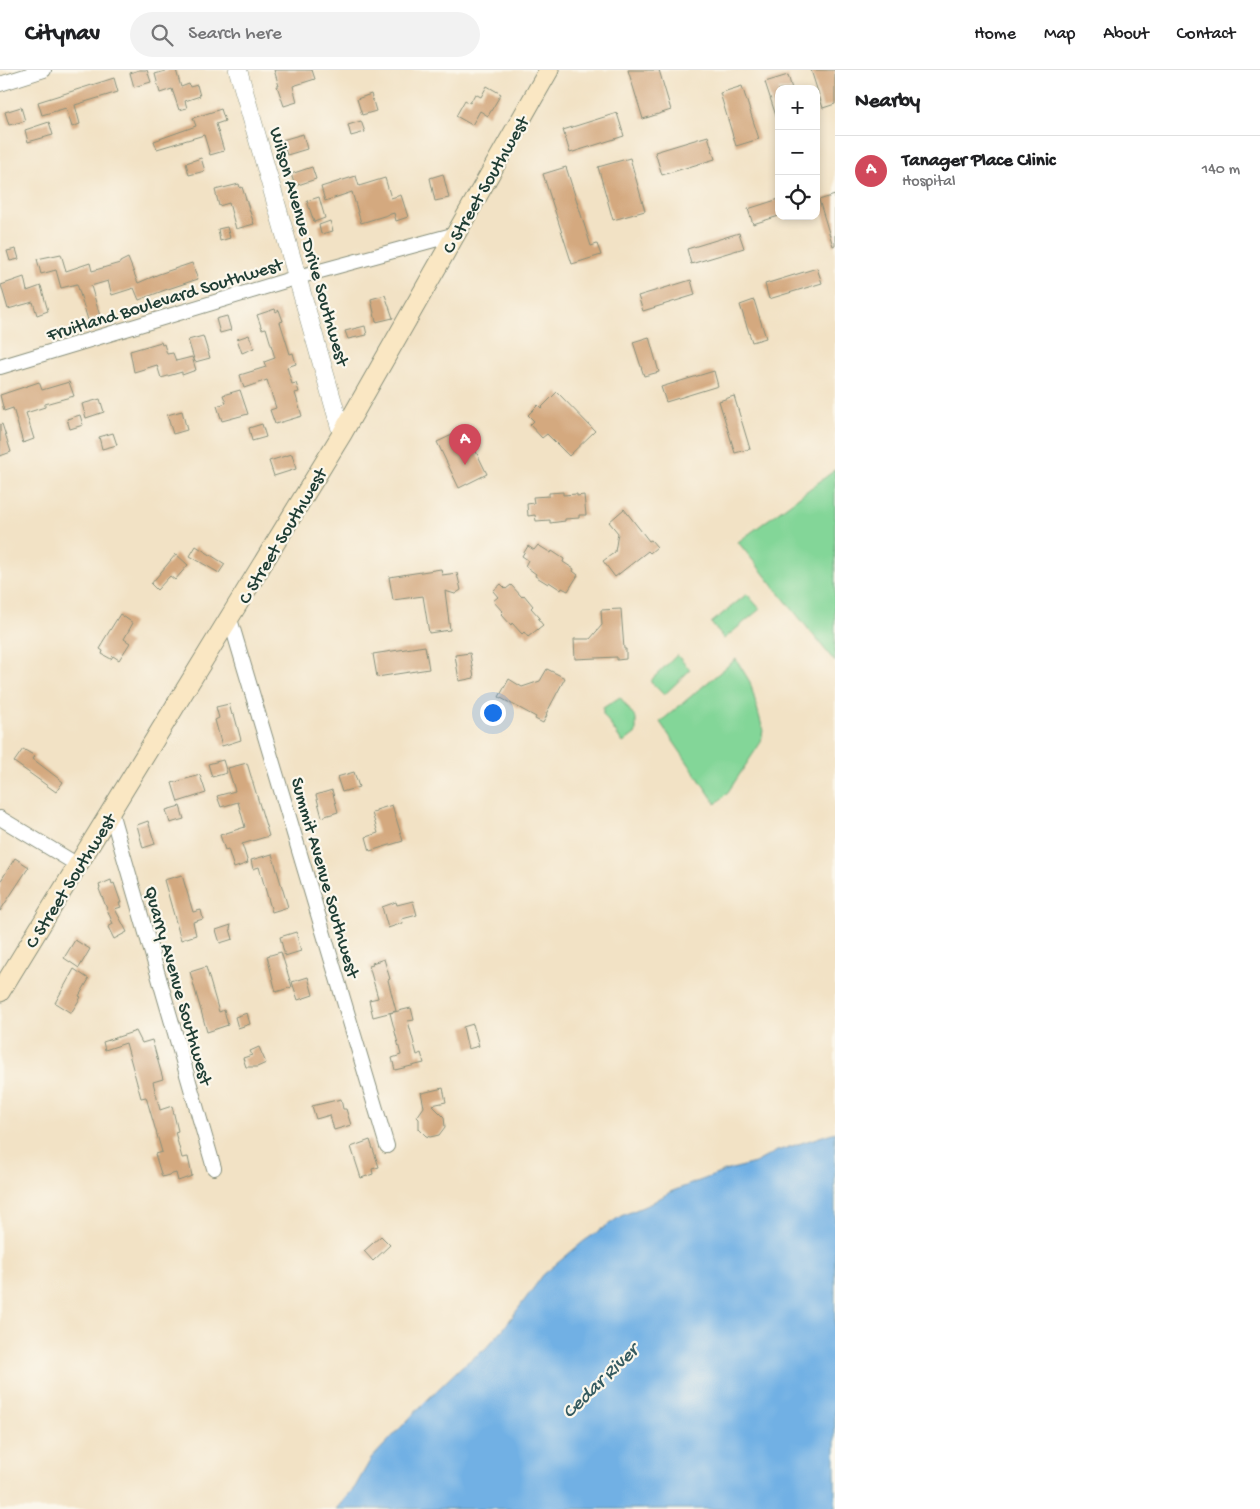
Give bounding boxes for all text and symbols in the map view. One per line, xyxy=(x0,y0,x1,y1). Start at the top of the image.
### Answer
search box xyxy=(130,12,480,57)
text: Citynav xyxy=(25,20,100,49)
icon: search xyxy=(148,21,176,49)
text: Search here xyxy=(188,23,282,46)
text: Home xyxy=(974,24,1016,45)
text: Map xyxy=(1044,24,1075,45)
text: About xyxy=(1103,24,1149,45)
text: Contact xyxy=(1177,24,1235,45)
map controls xyxy=(775,85,820,220)
button: + xyxy=(775,85,820,130)
text: Nearby xyxy=(855,90,920,115)
street label: C Street Southwest xyxy=(438,111,537,259)
street label: Wilson Avenue Drive Southwest xyxy=(263,125,353,371)
button: − xyxy=(775,130,820,175)
text: Tanager Place Clinic xyxy=(902,150,1055,173)
text: A xyxy=(866,161,876,180)
text: 140 m xyxy=(1202,161,1240,180)
text: Hospital xyxy=(902,173,956,192)
button: locate xyxy=(775,175,820,220)
street label: Fruitland Boulevard Southwest xyxy=(43,254,288,348)
pin: A xyxy=(449,424,481,465)
street label: C Street Southwest xyxy=(234,463,335,609)
your location xyxy=(480,700,506,726)
street label: Summit Avenue Southwest xyxy=(284,775,364,983)
street label: C Street Southwest xyxy=(21,808,124,954)
street label: Quarry Avenue Southwest xyxy=(137,884,217,1090)
water label: Cedar River xyxy=(559,1338,647,1424)

